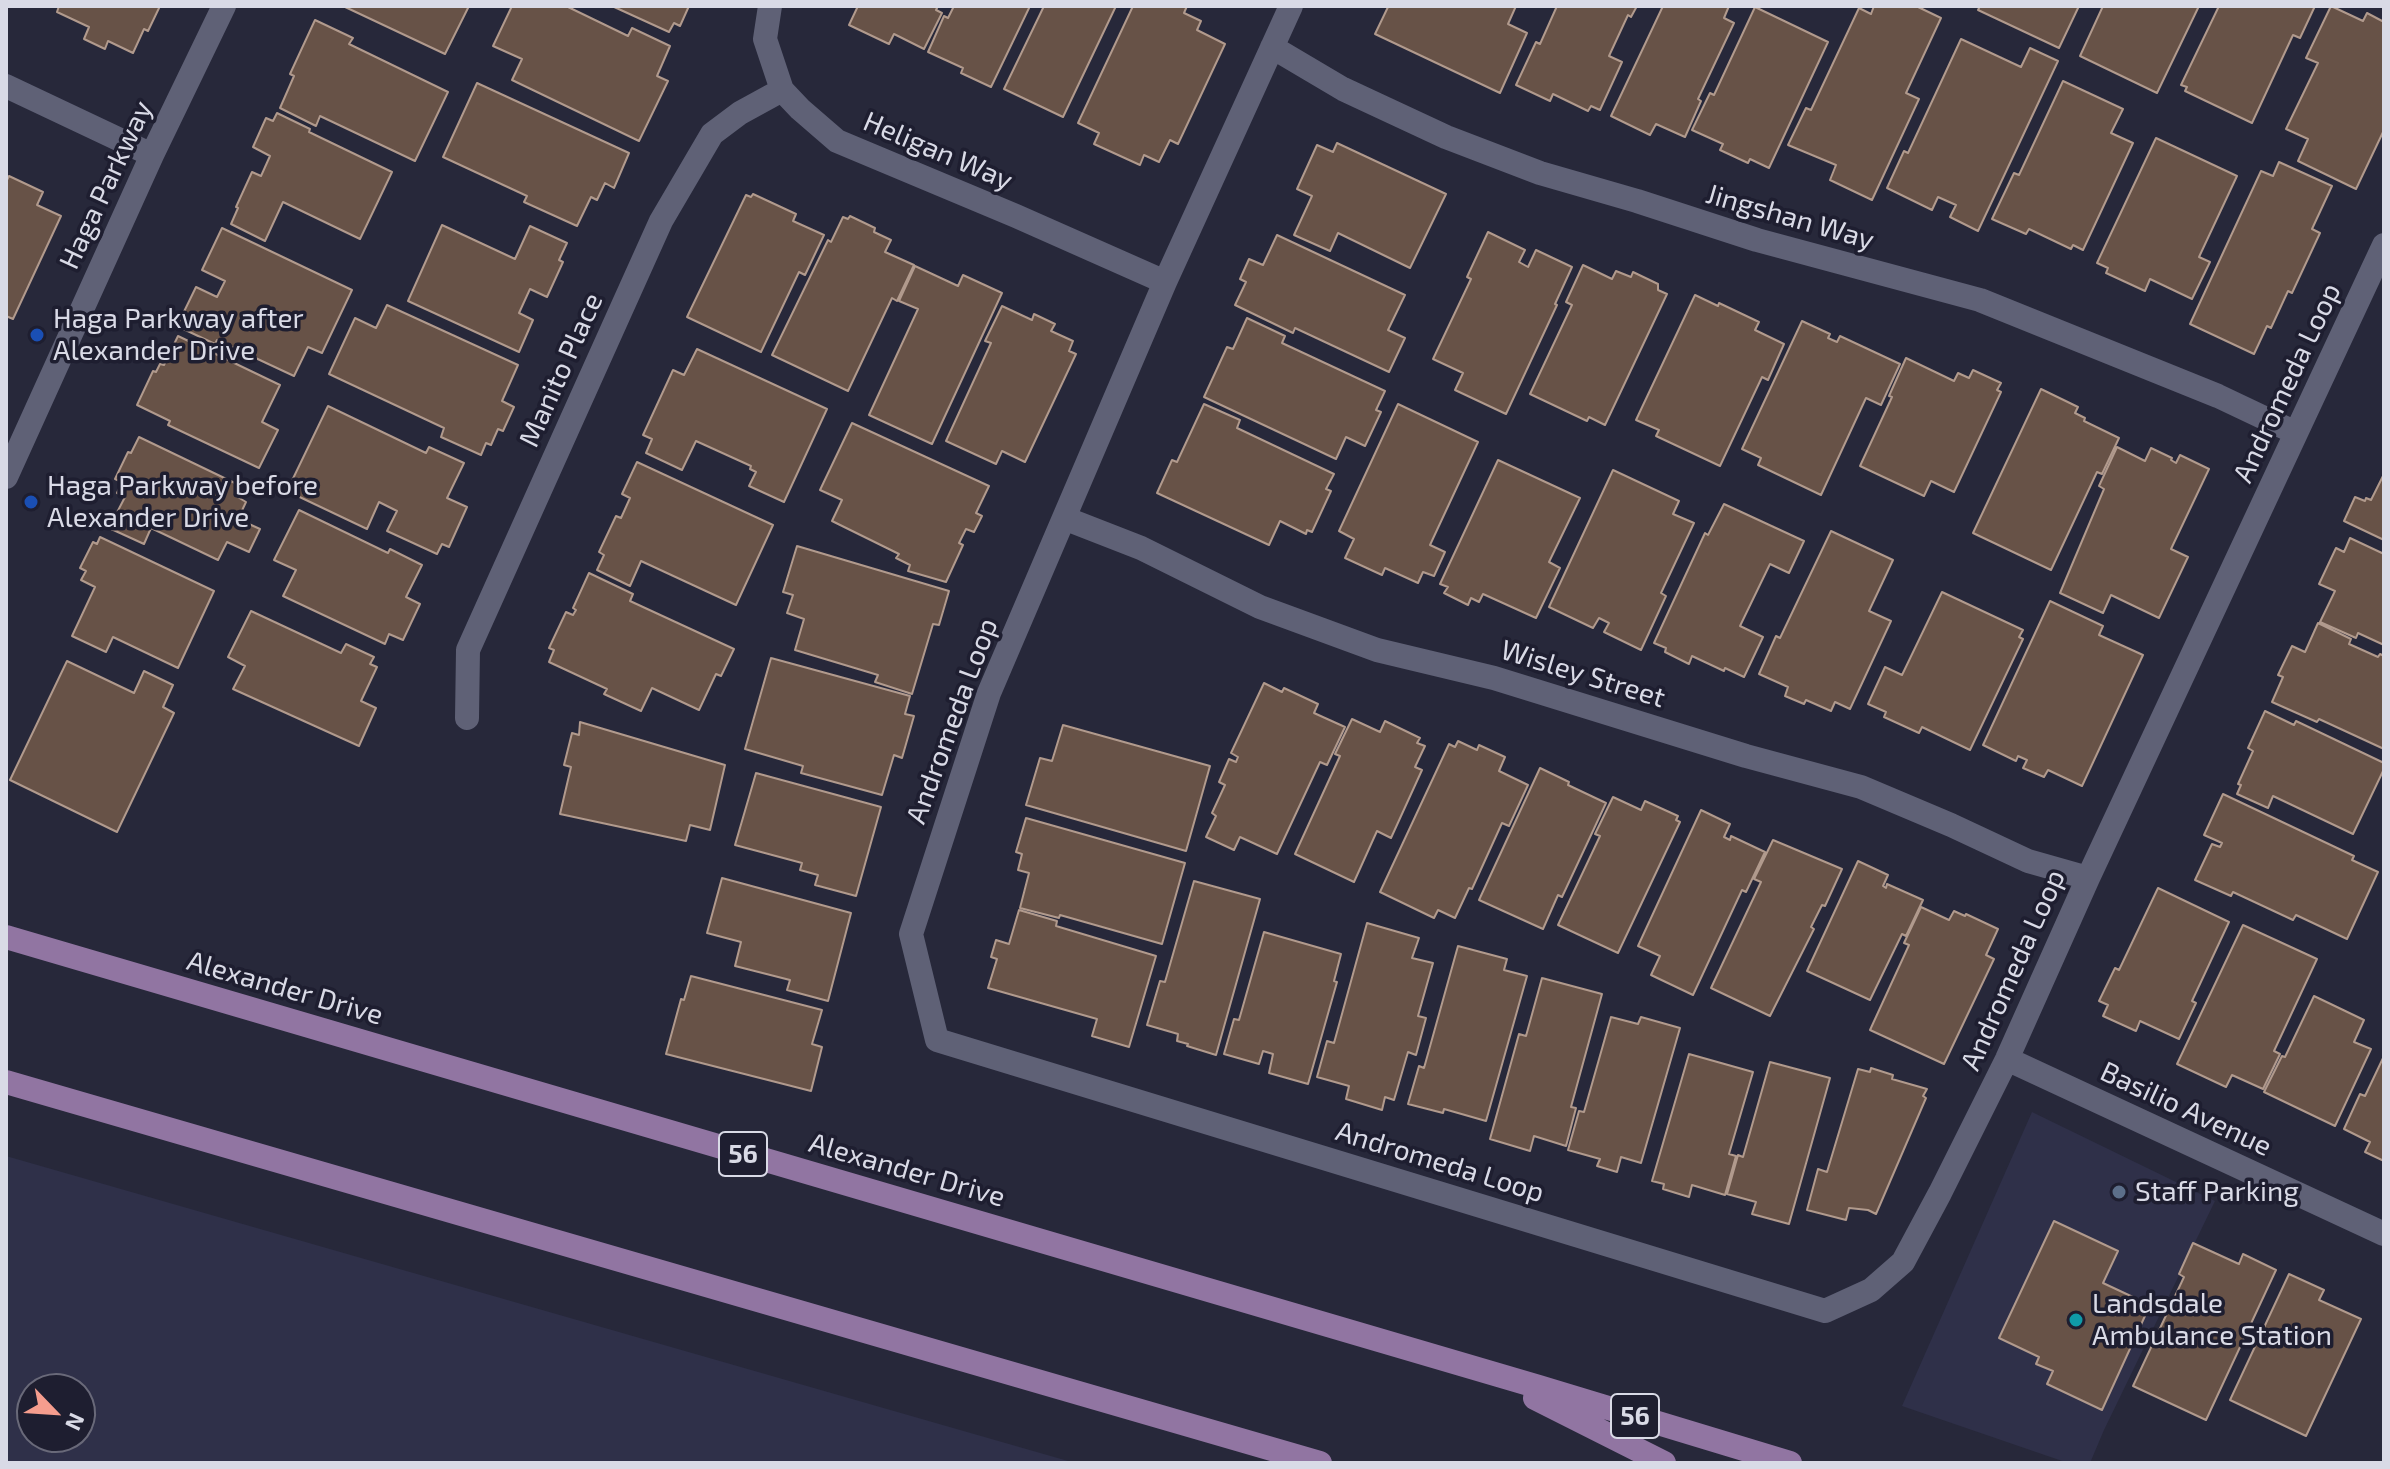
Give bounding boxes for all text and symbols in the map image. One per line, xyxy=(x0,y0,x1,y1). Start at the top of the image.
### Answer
street label: Haga Parkway xyxy=(52,96,160,274)
street label: Heligan Way xyxy=(858,105,1018,197)
street label: Jingshan Way xyxy=(1702,177,1878,257)
street label: Andromeda Loop xyxy=(2226,278,2348,488)
street label: Manito Place xyxy=(512,288,610,452)
place label: Haga Parkway after Alexander Drive xyxy=(53,302,304,368)
marker: Haga Parkway after Alexander Drive xyxy=(28,326,46,344)
place label: Haga Parkway before Alexander Drive xyxy=(47,469,318,535)
marker: Haga Parkway before Alexander Drive xyxy=(22,493,40,511)
street label: Andromeda Loop xyxy=(899,614,1005,828)
street label: Wisley Street xyxy=(1497,633,1669,715)
street label: Andromeda Loop xyxy=(1954,864,2072,1076)
street label: Alexander Drive xyxy=(183,944,387,1032)
street label: Basilio Avenue xyxy=(2095,1055,2277,1163)
street label: Andromeda Loop xyxy=(1332,1114,1548,1210)
street label: Alexander Drive xyxy=(805,1126,1009,1214)
road number: 56 xyxy=(719,1132,767,1176)
place label: Staff Parking xyxy=(2135,1175,2299,1209)
marker: Staff Parking xyxy=(2110,1183,2128,1201)
place label: Landsdale Ambulance Station xyxy=(2092,1287,2332,1353)
marker: Landsdale Ambulance Station xyxy=(2067,1311,2085,1329)
north arrow xyxy=(16,1373,96,1453)
road number: 56 xyxy=(1611,1394,1659,1438)
text: N xyxy=(61,1410,91,1435)

